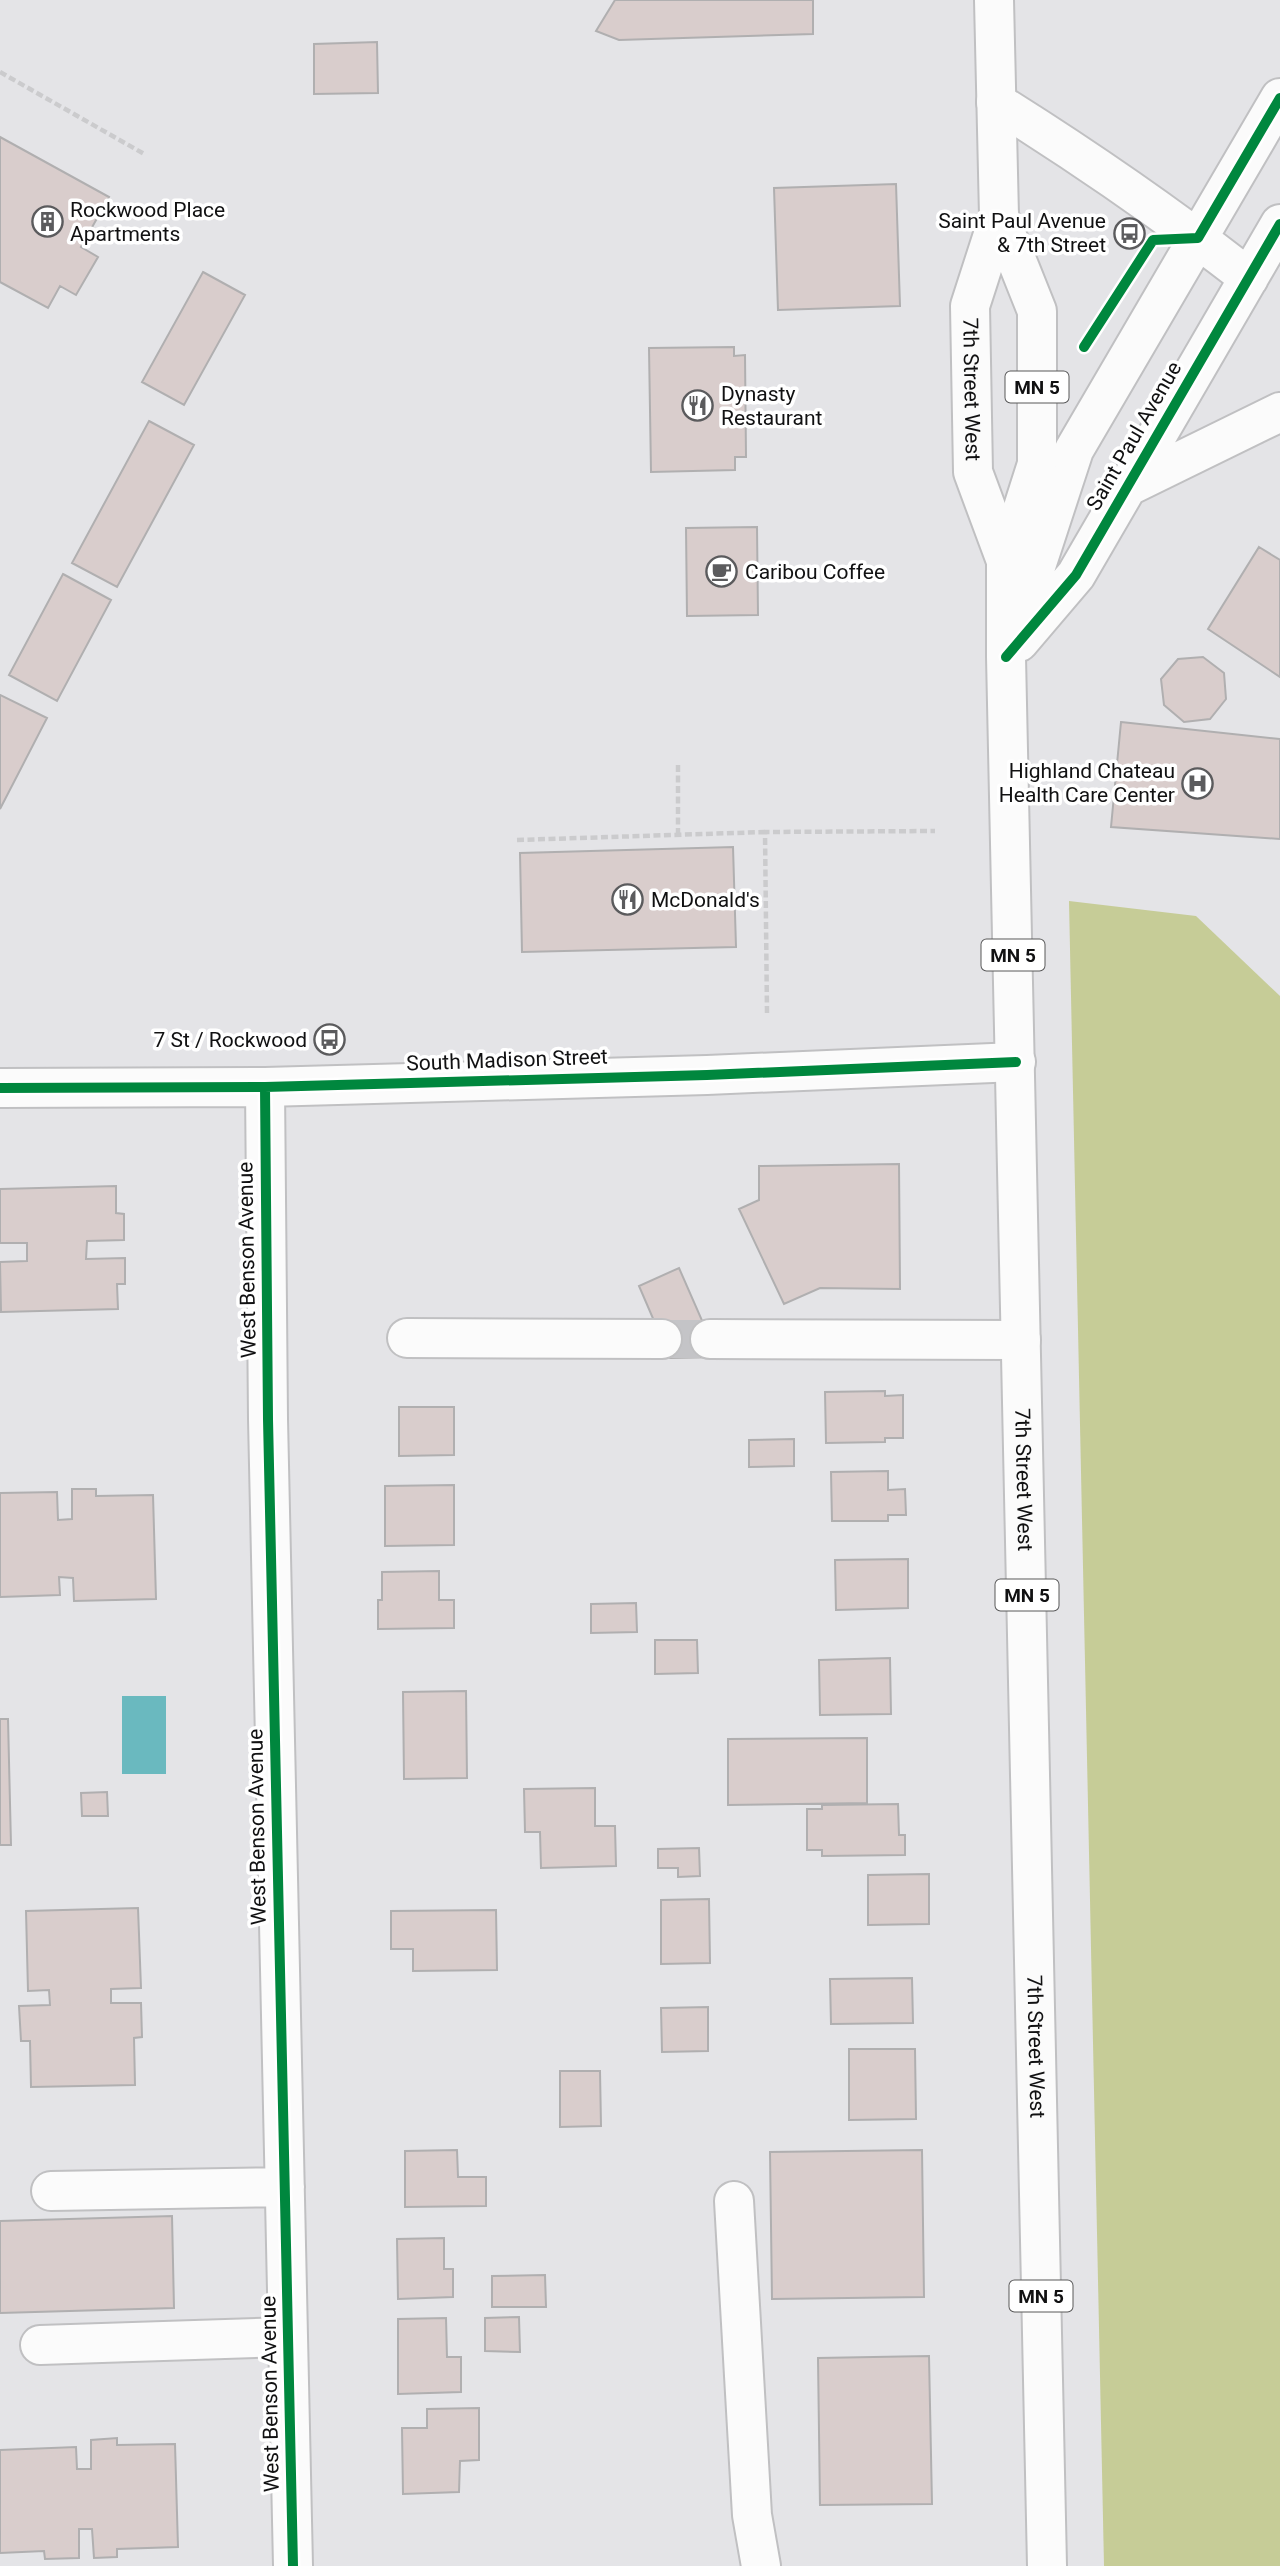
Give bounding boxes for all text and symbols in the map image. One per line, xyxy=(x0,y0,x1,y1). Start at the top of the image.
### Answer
place label: Rockwood Place Apartments xyxy=(70,198,225,246)
building icon: Rockwood Place Apartments xyxy=(30,205,64,239)
place label: Saint Paul Avenue & 7th Street xyxy=(938,209,1106,257)
bus stop icon: Saint Paul Avenue & 7th Street xyxy=(1112,216,1146,250)
street label: 7th Street West xyxy=(958,318,985,461)
street label: Saint Paul Avenue xyxy=(1082,357,1186,515)
road number: MN 5 xyxy=(1006,372,1068,402)
place label: Dynasty Restaurant xyxy=(721,382,823,430)
restaurant icon: Dynasty Restaurant xyxy=(681,389,715,423)
cafe icon: Caribou Coffee xyxy=(705,555,739,589)
place label: Caribou Coffee xyxy=(745,560,885,584)
place label: Highland Chateau Health Care Center xyxy=(999,759,1175,807)
hospital icon: Highland Chateau Health Care Center xyxy=(1181,766,1215,800)
restaurant icon: McDonald's xyxy=(611,883,645,917)
place label: McDonald's xyxy=(651,888,760,912)
road number: MN 5 xyxy=(982,939,1044,970)
bus stop icon: 7 St / Rockwood xyxy=(313,1023,347,1057)
place label: 7 St / Rockwood xyxy=(153,1028,307,1052)
street label: South Madison Street xyxy=(406,1044,608,1076)
street label: West Benson Avenue xyxy=(233,1162,261,1358)
street label: 7th Street West xyxy=(1010,1408,1037,1552)
road number: MN 5 xyxy=(996,1580,1058,1610)
street label: West Benson Avenue xyxy=(243,1729,271,1925)
street label: 7th Street West xyxy=(1022,1975,1049,2119)
road number: MN 5 xyxy=(1010,2280,1072,2312)
street label: West Benson Avenue xyxy=(256,2296,284,2492)

